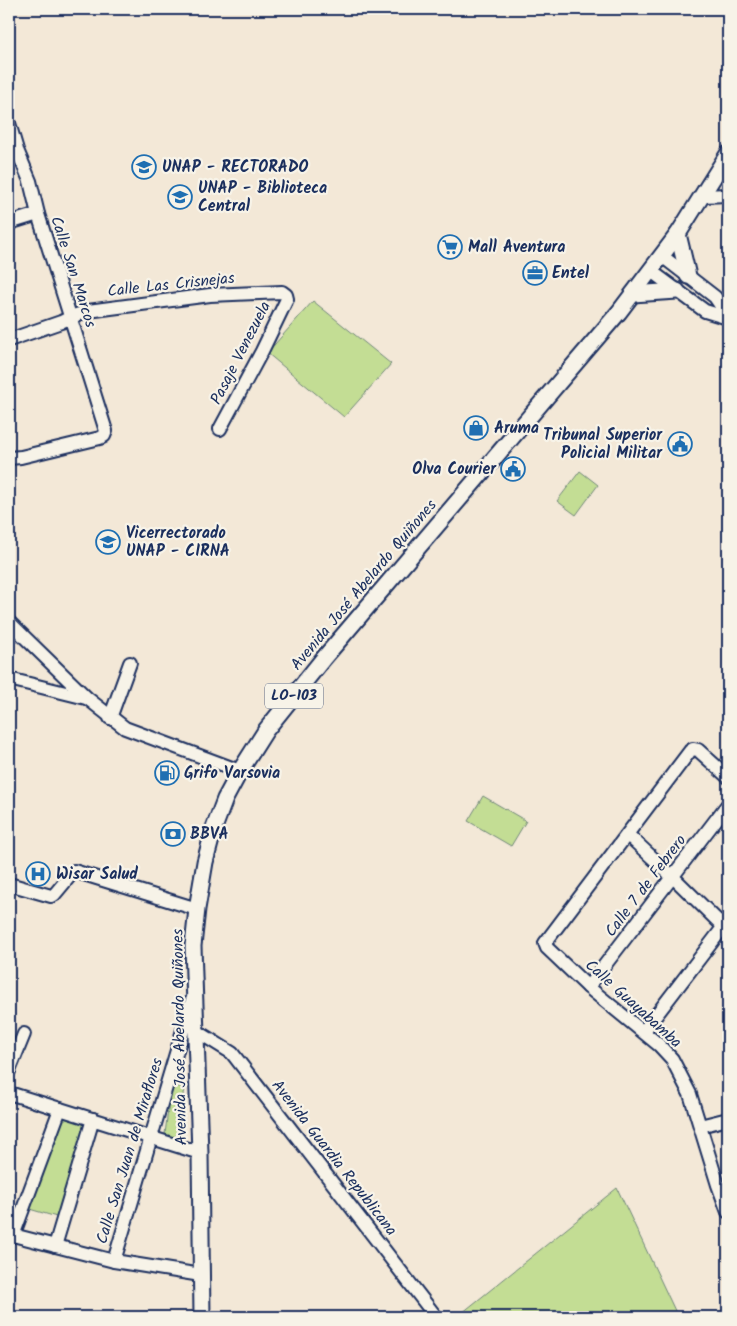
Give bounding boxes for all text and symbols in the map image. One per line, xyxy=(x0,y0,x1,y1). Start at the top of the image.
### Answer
school or university icon: UNAP - RECTORADO xyxy=(131,154,157,180)
place label: UNAP - RECTORADO xyxy=(162,155,309,180)
place label: UNAP - Biblioteca Central xyxy=(198,176,327,219)
school or university icon: UNAP - Biblioteca Central xyxy=(167,184,193,210)
street label: Calle San Marcos xyxy=(43,213,103,331)
supermarket icon: Mall Aventura xyxy=(437,234,463,260)
place label: Mall Aventura xyxy=(468,235,565,260)
office icon: Entel xyxy=(522,260,548,286)
place label: Entel xyxy=(552,261,590,286)
street label: Calle Las Crisnejas xyxy=(106,266,236,304)
street label: Pasaje Venezuela xyxy=(204,297,278,409)
shop icon: Aruma xyxy=(463,415,489,441)
place label: Aruma xyxy=(494,416,539,441)
place label: Tribunal Superior Policial Militar xyxy=(543,423,663,466)
public building icon: Tribunal Superior Policial Militar xyxy=(667,431,693,457)
public building icon: Olva Courier xyxy=(500,456,526,482)
place label: Olva Courier xyxy=(412,457,497,482)
street label: Avenida José Abelardo Quiñones xyxy=(285,494,443,676)
place label: Vicerrectorado UNAP - CIRNA xyxy=(126,521,230,564)
school or university icon: Vicerrectorado UNAP - CIRNA xyxy=(95,529,121,555)
road number: LO-103 xyxy=(265,684,323,708)
fuel station icon: Grifo Varsovia xyxy=(154,760,180,786)
place label: Grifo Varsovia xyxy=(184,761,280,786)
bank icon: BBVA xyxy=(160,821,186,847)
place label: BBVA xyxy=(190,822,229,847)
street label: Calle 7 de Febrero xyxy=(599,829,693,943)
hospital icon: Wisar Salud xyxy=(25,861,51,887)
place label: Wisar Salud xyxy=(56,862,138,887)
street label: Avenida José Abelardo Quiñones xyxy=(166,928,194,1146)
street label: Calle Guayabamba xyxy=(579,954,687,1054)
street label: Calle San Juan de Miraflores xyxy=(90,1055,170,1247)
street label: Avenida Guardia Republicana xyxy=(265,1074,403,1242)

